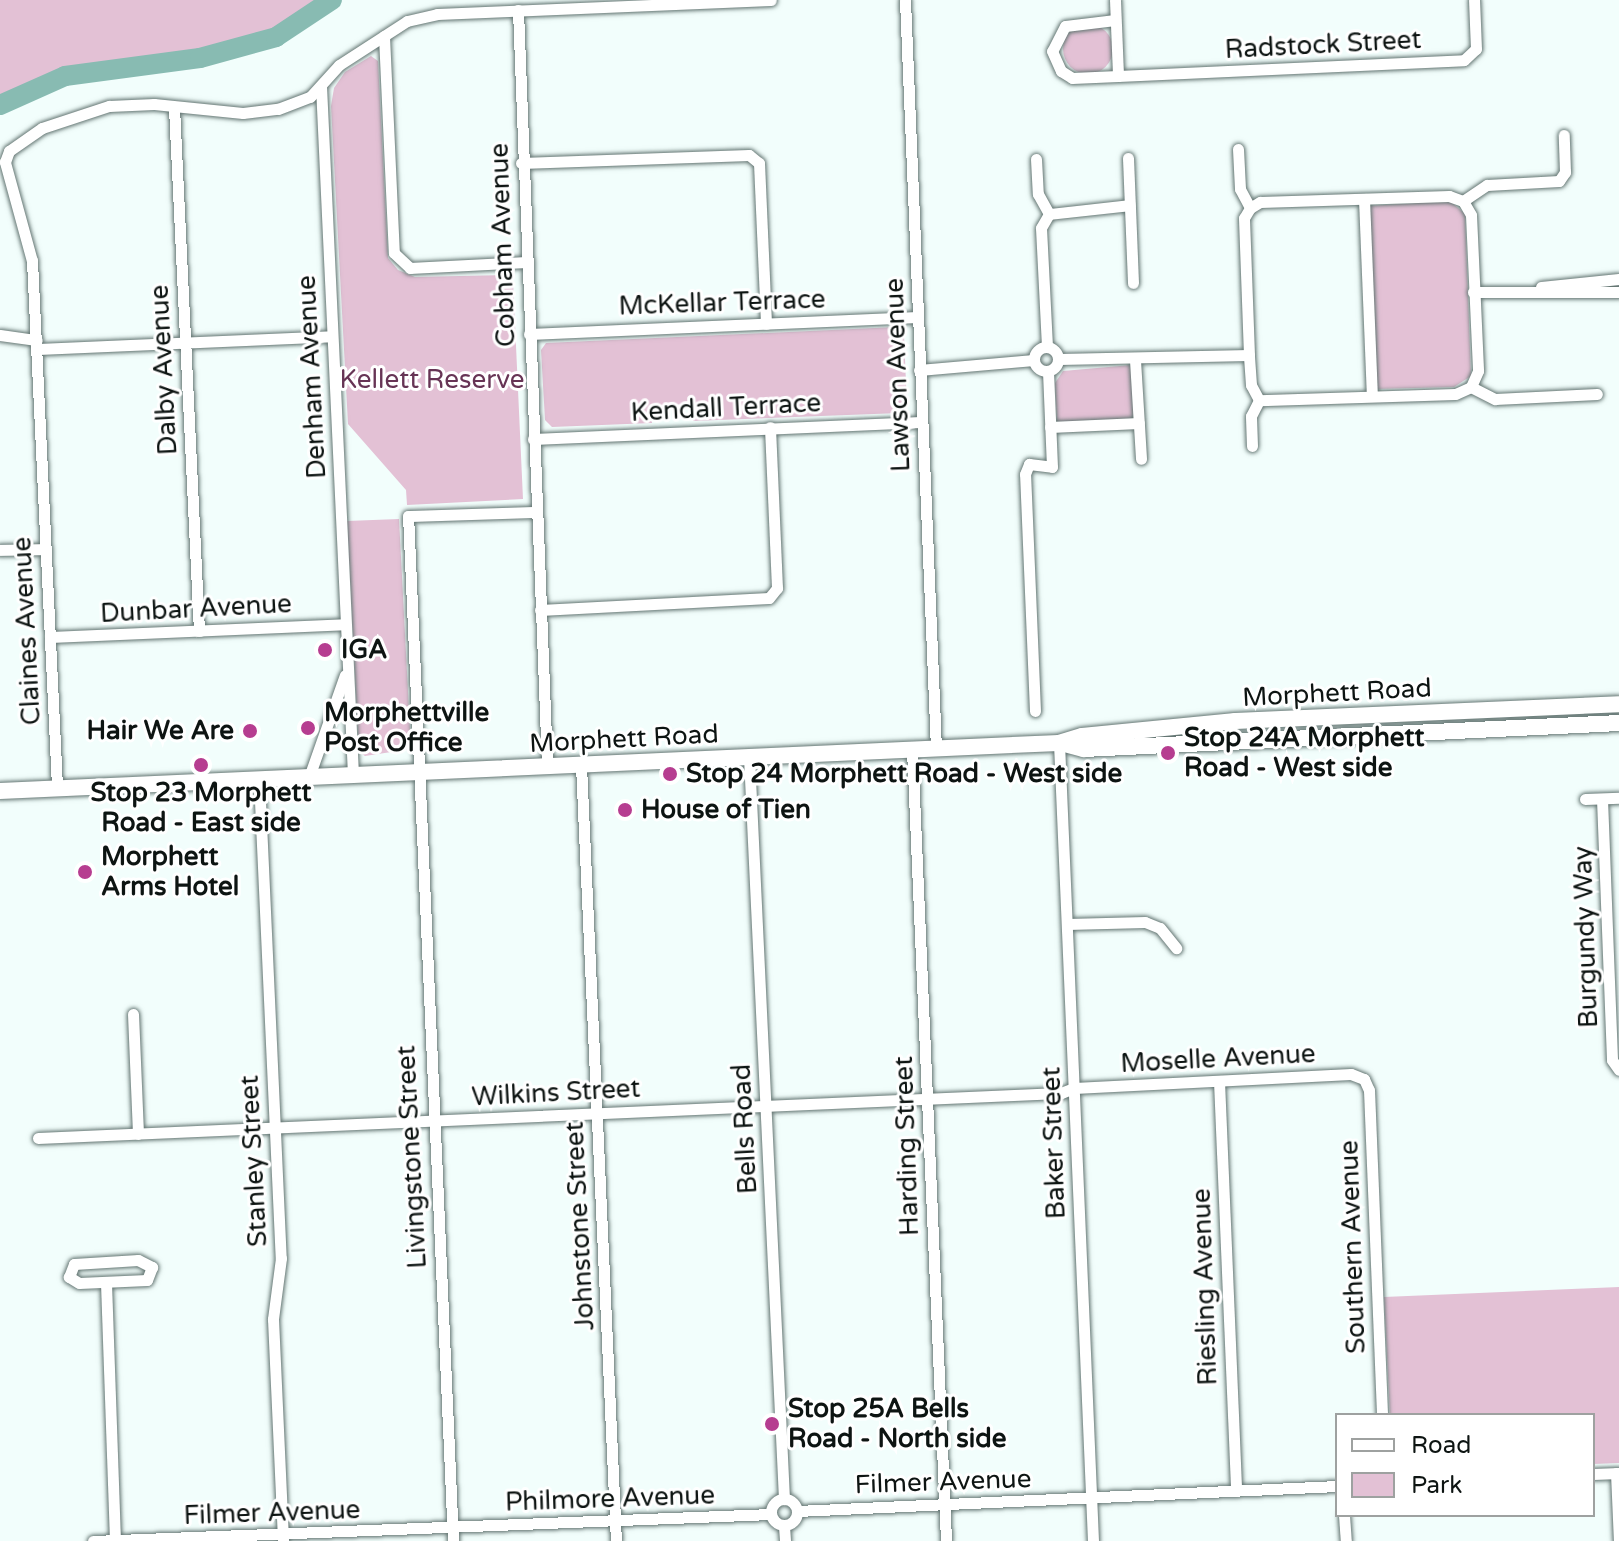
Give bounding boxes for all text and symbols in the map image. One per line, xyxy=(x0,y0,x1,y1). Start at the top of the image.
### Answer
street label: Radstock Street xyxy=(1224,24,1422,66)
street label: Cobham Avenue xyxy=(484,143,522,347)
street label: Denham Avenue xyxy=(291,274,333,480)
street label: Lawson Avenue xyxy=(879,278,917,472)
street label: Dalby Avenue xyxy=(144,284,184,456)
street label: McKellar Terrace xyxy=(618,284,826,322)
park label: Kellett Reserve xyxy=(339,364,525,396)
street label: Kendall Terrace xyxy=(630,387,822,429)
street label: Claines Avenue xyxy=(6,536,48,726)
street label: Dunbar Avenue xyxy=(99,588,293,630)
place label: IGA xyxy=(341,634,387,666)
marker: IGA xyxy=(316,641,334,659)
street label: Morphett Road xyxy=(1242,672,1432,714)
place label: Morphettville Post Office xyxy=(324,697,489,758)
place label: Hair We Are xyxy=(86,715,234,747)
street label: Morphett Road xyxy=(529,718,719,760)
marker: Morphettville Post Office xyxy=(299,719,317,737)
marker: Hair We Are xyxy=(241,722,259,740)
place label: Stop 24A Morphett Road - West side xyxy=(1184,722,1424,784)
marker: Stop 24A Morphett Road - West side xyxy=(1159,744,1177,762)
marker: Stop 23 Morphett Road - East side xyxy=(192,756,210,774)
place label: Stop 24 Morphett Road - West side xyxy=(686,758,1122,790)
marker: Stop 24 Morphett Road - West side xyxy=(661,765,679,783)
place label: Stop 23 Morphett Road - East side xyxy=(91,777,311,838)
place label: House of Tien xyxy=(641,794,811,826)
marker: House of Tien xyxy=(616,801,634,819)
place label: Morphett Arms Hotel xyxy=(101,841,239,902)
street label: Burgundy Way xyxy=(1567,845,1605,1029)
marker: Morphett Arms Hotel xyxy=(76,863,94,881)
street label: Moselle Avenue xyxy=(1120,1038,1316,1080)
street label: Livingstone Street xyxy=(391,1045,433,1269)
street label: Harding Street xyxy=(888,1056,926,1236)
street label: Bells Road xyxy=(726,1063,764,1195)
street label: Baker Street xyxy=(1036,1066,1072,1220)
street label: Wilkins Street xyxy=(471,1073,641,1113)
street label: Stanley Street xyxy=(234,1074,274,1248)
street label: Johnstone Street xyxy=(559,1121,601,1331)
street label: Southern Avenue xyxy=(1334,1140,1372,1354)
street label: Riesling Avenue xyxy=(1186,1188,1224,1386)
place label: Stop 25A Bells Road - North side xyxy=(788,1393,1006,1454)
legend xyxy=(1335,1413,1595,1517)
marker: Stop 25A Bells Road - North side xyxy=(763,1415,781,1433)
text: Road xyxy=(1411,1431,1471,1460)
street label: Filmer Avenue xyxy=(854,1463,1032,1501)
text: Park xyxy=(1411,1471,1462,1500)
street label: Philmore Avenue xyxy=(505,1480,715,1518)
street label: Filmer Avenue xyxy=(183,1494,361,1532)

